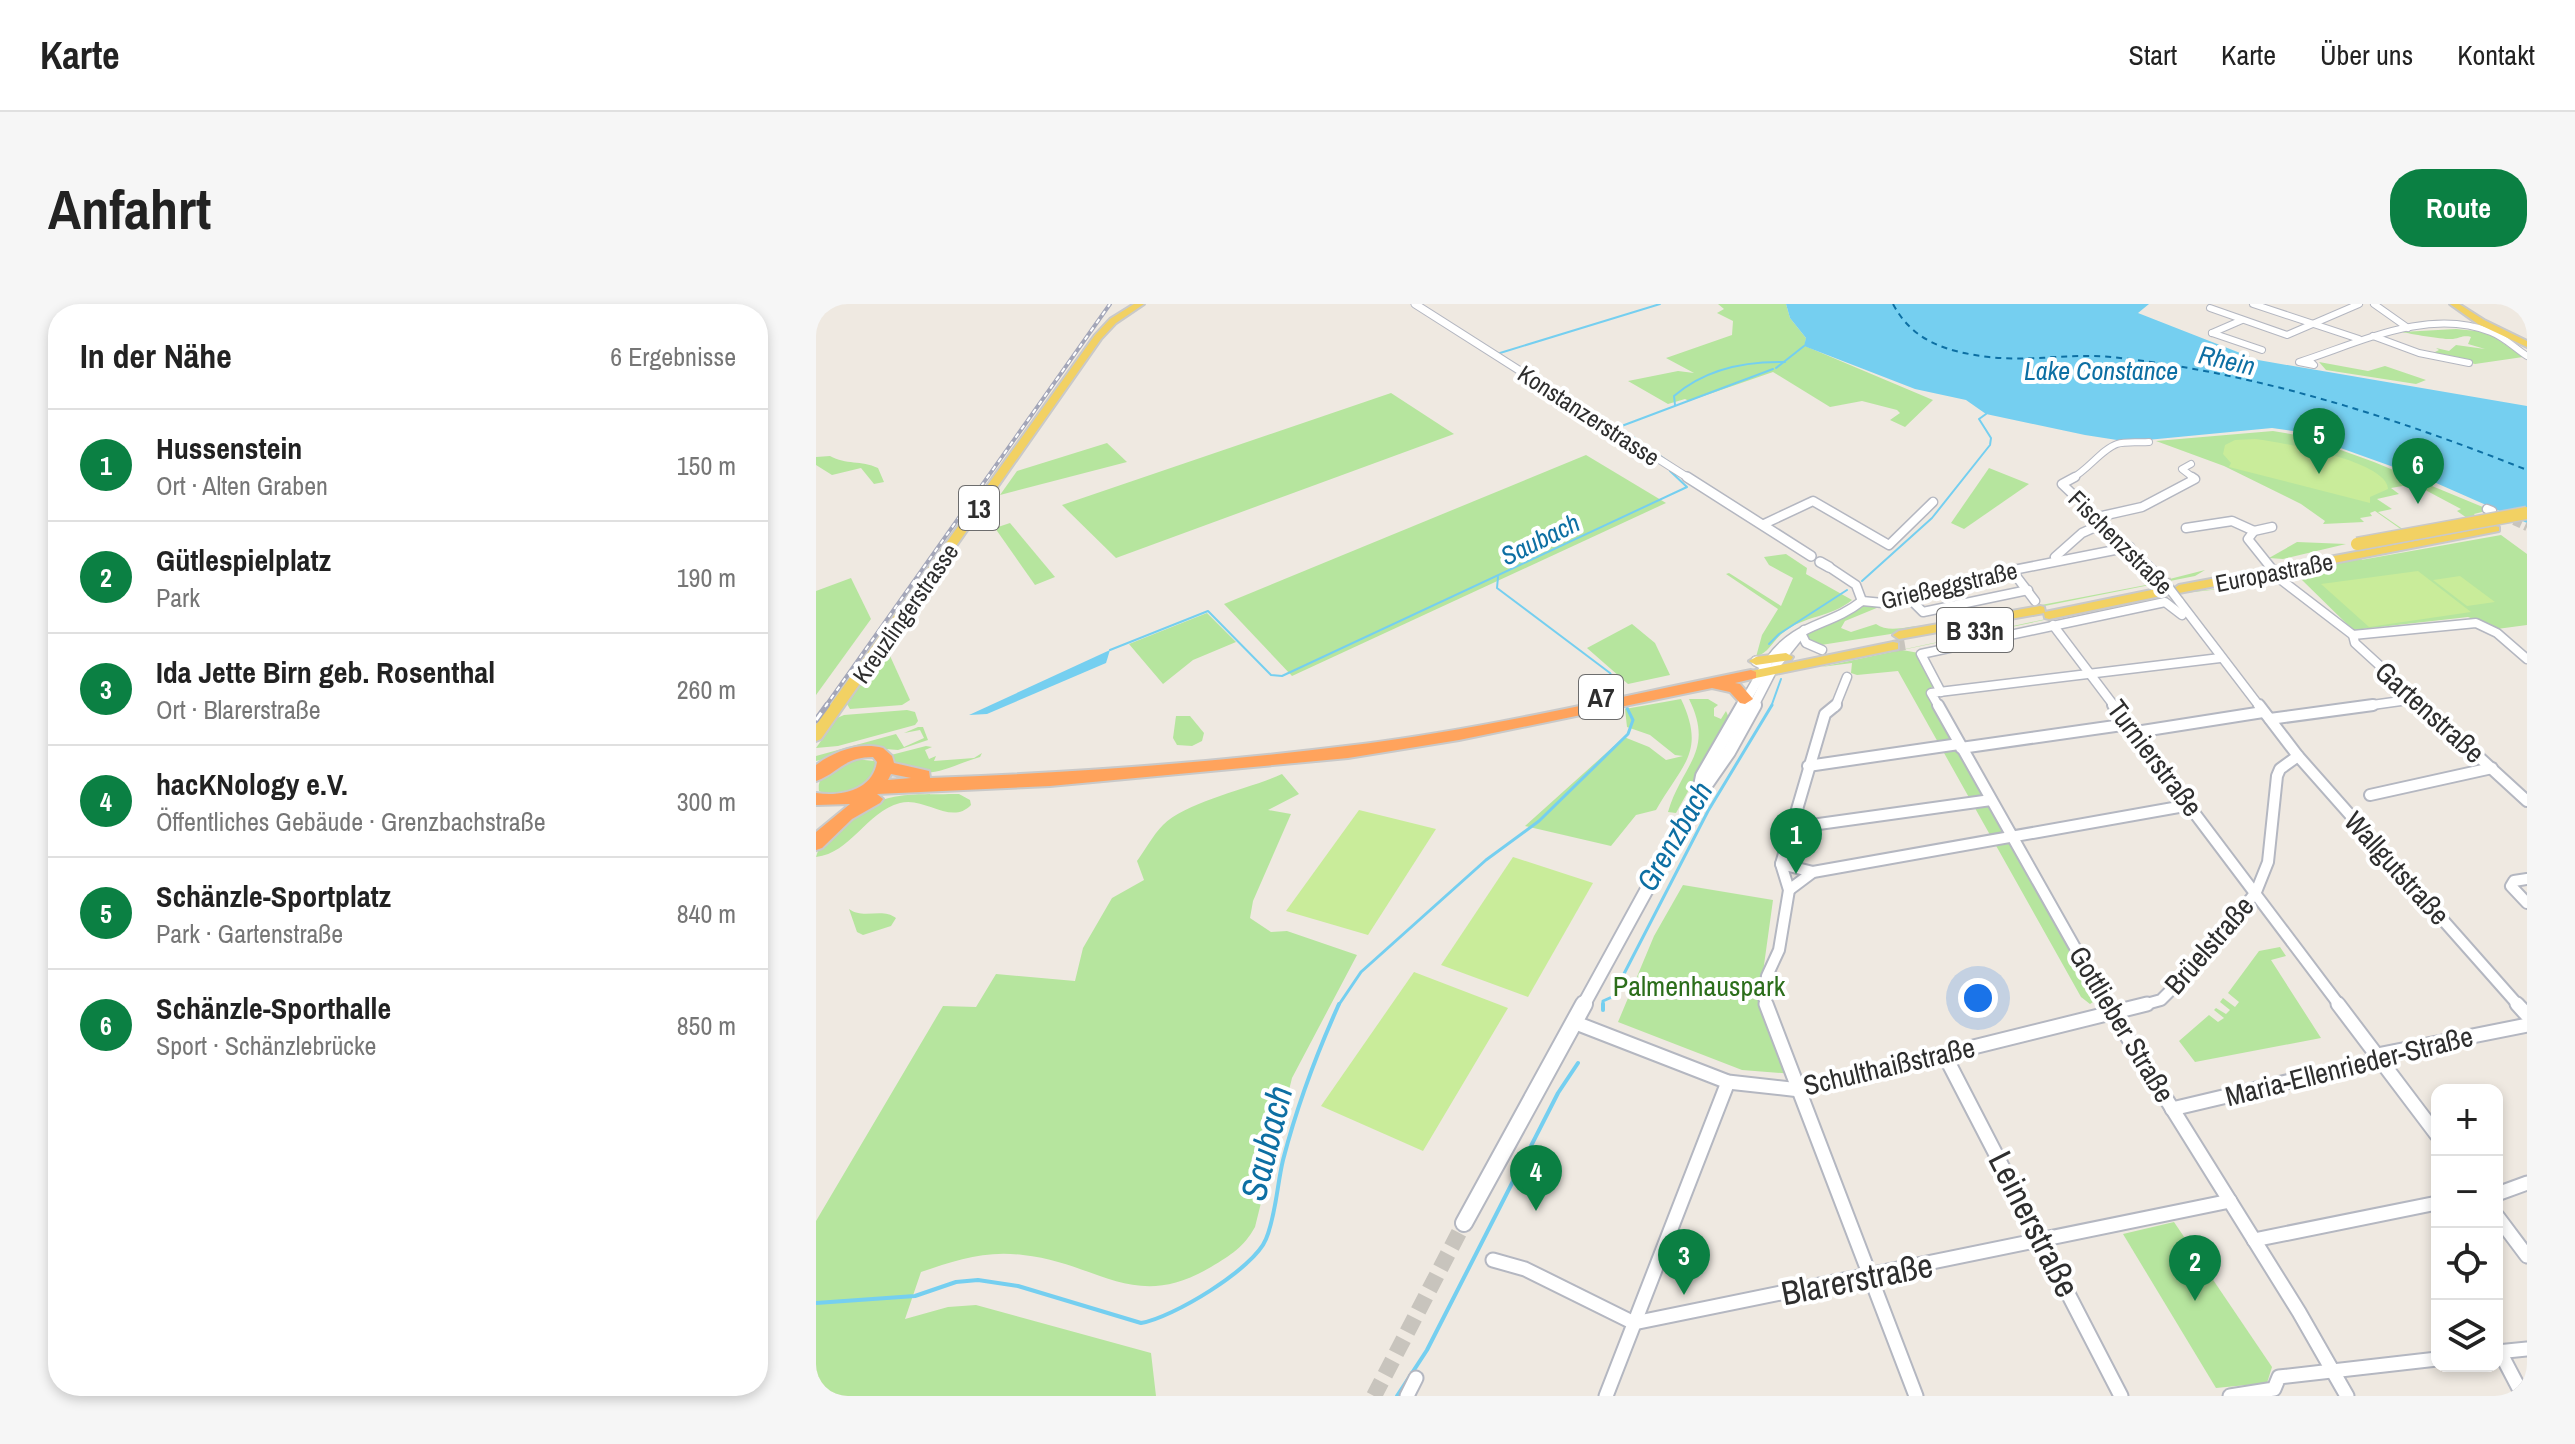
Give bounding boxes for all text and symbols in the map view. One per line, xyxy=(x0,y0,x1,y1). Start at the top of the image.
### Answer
text: Karte xyxy=(40,30,120,81)
text: Start xyxy=(2129,36,2177,74)
text: Karte xyxy=(2221,36,2276,74)
text: Über uns xyxy=(2320,36,2413,74)
text: Kontakt xyxy=(2457,36,2535,74)
button: Route xyxy=(2390,169,2527,247)
text: Anfahrt xyxy=(48,171,211,246)
text: In der Nähe xyxy=(80,333,232,379)
water label: Rhein xyxy=(2195,337,2259,383)
text: 6 Ergebnisse xyxy=(610,339,736,374)
water label: Lake Constance xyxy=(2024,353,2178,388)
street label: Konstanzerstrasse xyxy=(1512,357,1666,473)
pin: 5 xyxy=(2293,408,2345,474)
text: Hussenstein xyxy=(156,428,302,468)
pin: 6 xyxy=(2392,438,2444,504)
text: 1 xyxy=(100,448,112,483)
text: 150 m xyxy=(677,448,736,483)
text: Ort · Alten Graben xyxy=(156,468,328,503)
street label: Fischenzstraße xyxy=(2062,483,2180,601)
road number: 13 xyxy=(959,486,999,530)
water label: Saubach xyxy=(1495,505,1585,573)
street label: Kreuzlingerstrasse xyxy=(845,537,965,689)
text: Gütlespielplatz xyxy=(156,540,331,580)
street label: Europastraße xyxy=(2212,545,2336,599)
street label: Grießeggstraße xyxy=(1878,554,2020,616)
text: 2 xyxy=(100,560,112,595)
text: 190 m xyxy=(677,560,736,595)
text: Park xyxy=(156,580,200,615)
road number: B 33n xyxy=(1937,608,2013,652)
text: Ida Jette Birn geb. Rosenthal xyxy=(156,652,495,692)
street label: Gartenstraße xyxy=(2367,653,2493,771)
text: 3 xyxy=(100,672,112,707)
text: 260 m xyxy=(677,672,736,707)
road number: A7 xyxy=(1579,675,1623,719)
text: Ort · Blarerstraße xyxy=(156,692,321,727)
street label: Turnierstraße xyxy=(2099,692,2211,824)
text: hacKNology e.V. xyxy=(156,764,348,804)
water label: Grenzbach xyxy=(1627,774,1721,898)
text: 4 xyxy=(100,784,112,819)
text: 300 m xyxy=(677,784,736,819)
street label: Wallgutstraße xyxy=(2336,803,2458,933)
text: Öffentliches Gebäude · Grenzbachstraße xyxy=(156,804,546,839)
pin: 1 xyxy=(1770,808,1822,874)
text: Schänzle-Sportplatz xyxy=(156,876,391,916)
street label: Brüelstraße xyxy=(2156,888,2262,1002)
text: 5 xyxy=(100,896,112,931)
text: 840 m xyxy=(677,896,736,931)
text: Park · Gartenstraße xyxy=(156,916,343,951)
street label: Gottlieber Straße xyxy=(2060,939,2184,1109)
park label: Palmenhauspark xyxy=(1613,967,1786,1005)
your location xyxy=(1958,978,1998,1018)
text: Schänzle-Sporthalle xyxy=(156,988,391,1028)
text: 6 xyxy=(100,1008,112,1043)
text: 850 m xyxy=(677,1008,736,1043)
street label: Maria-Ellenrieder-Straße xyxy=(2221,1017,2477,1115)
text: Sport · Schänzlebrücke xyxy=(156,1028,376,1063)
street label: Schulthaißstraße xyxy=(1800,1028,1978,1104)
water label: Saubach xyxy=(1229,1081,1303,1205)
map controls xyxy=(2431,1084,2503,1372)
button: + xyxy=(2431,1084,2503,1156)
street label: Leinerstraße xyxy=(1978,1143,2090,1305)
pin: 4 xyxy=(1510,1145,1562,1211)
button: − xyxy=(2431,1156,2503,1228)
button: locate xyxy=(2431,1228,2503,1300)
pin: 3 xyxy=(1658,1229,1710,1295)
pin: 2 xyxy=(2169,1235,2221,1301)
street label: Blarerstraße xyxy=(1777,1242,1937,1316)
button: layers xyxy=(2431,1300,2503,1372)

